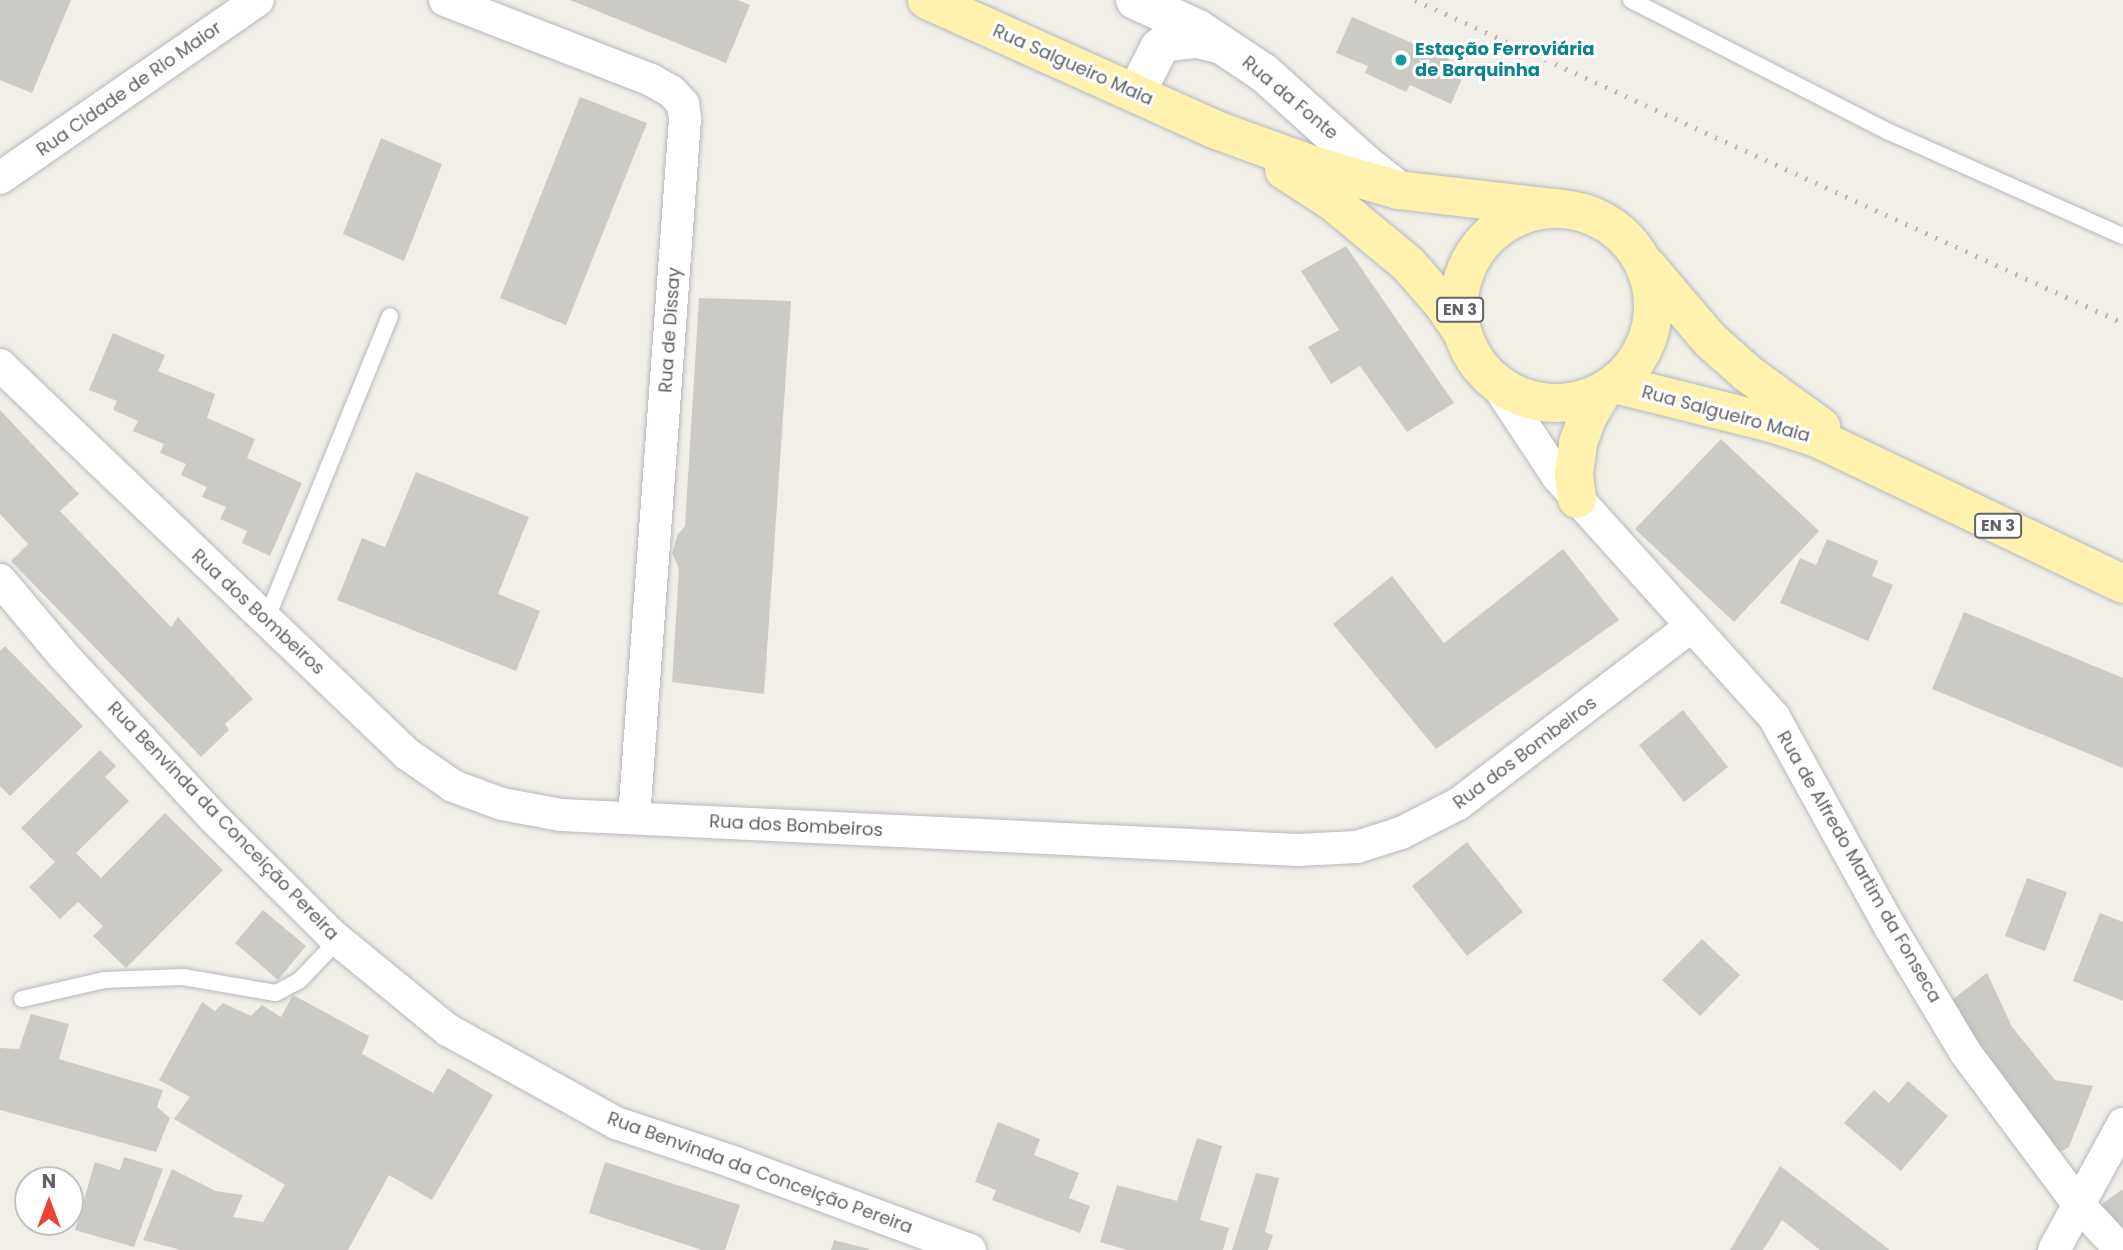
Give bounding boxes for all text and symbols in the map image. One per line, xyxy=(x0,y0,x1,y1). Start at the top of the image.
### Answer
street label: Rua Cidade de Rio Maior xyxy=(33,17,225,161)
street label: Rua Salgueiro Maia xyxy=(990,20,1156,110)
place label: Estação Ferroviária de Barquinha xyxy=(1415,39,1595,82)
street label: Rua da Fonte xyxy=(1238,52,1342,144)
marker: Estação Ferroviária de Barquinha xyxy=(1393,52,1409,68)
street label: Rua de Dissay xyxy=(655,266,685,394)
road number: EN 3 xyxy=(1436,298,1484,322)
street label: Rua Salgueiro Maia xyxy=(1640,381,1812,447)
road number: EN 3 xyxy=(1974,513,2022,538)
street label: Rua dos Bombeiros xyxy=(187,545,329,679)
street label: Rua dos Bombeiros xyxy=(1449,692,1601,814)
street label: Rua Benvinda da Conceição Pereira xyxy=(103,697,343,945)
street label: Rua de Alfredo Martim da Fonseca xyxy=(1772,727,1946,1007)
street label: Rua dos Bombeiros xyxy=(709,811,883,841)
street label: Rua Benvinda da Conceição Pereira xyxy=(604,1108,916,1238)
north arrow xyxy=(14,1166,84,1236)
text: N xyxy=(42,1168,56,1195)

